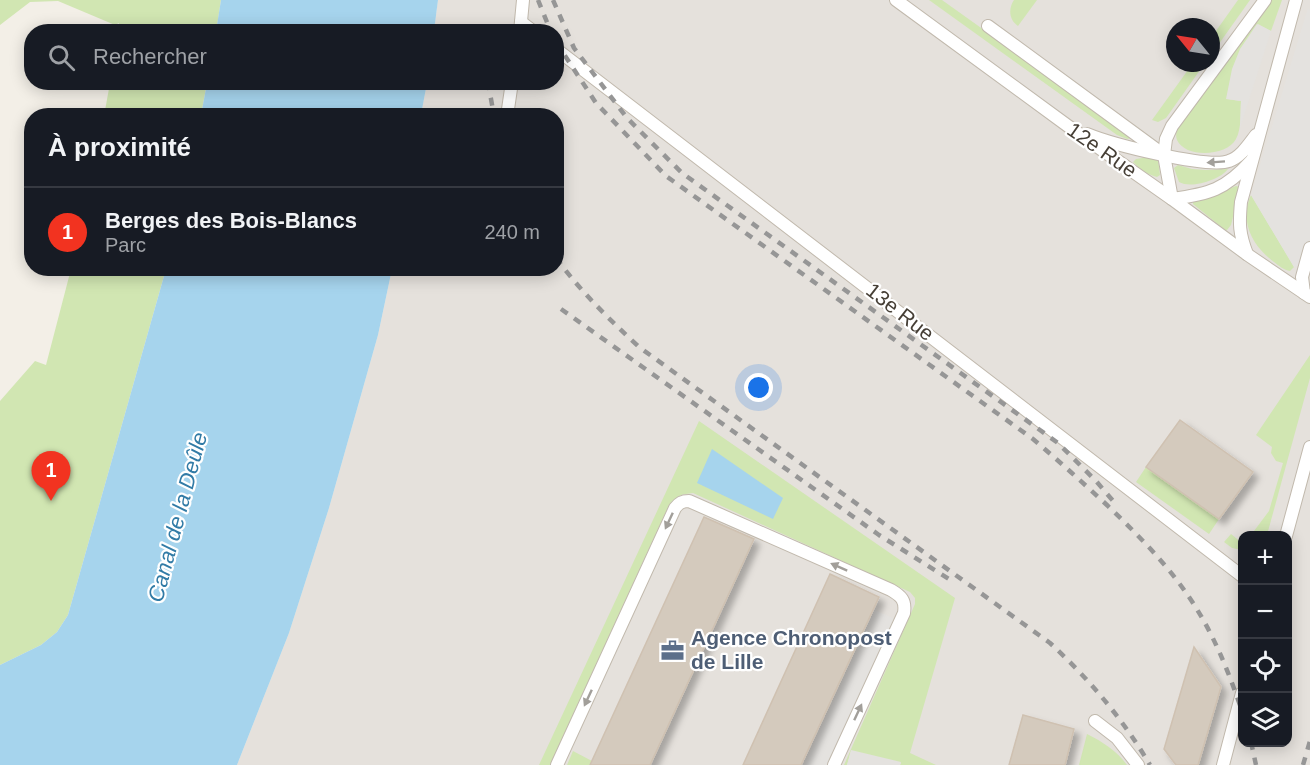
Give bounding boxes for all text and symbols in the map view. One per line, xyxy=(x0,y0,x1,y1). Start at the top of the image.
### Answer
north arrow xyxy=(1166,18,1220,72)
search box xyxy=(24,24,564,90)
icon: search xyxy=(45,41,78,74)
text: Rechercher xyxy=(93,44,207,69)
street label: 12e Rue xyxy=(1063,117,1141,182)
text: À proximité xyxy=(48,132,191,162)
one-way arrow xyxy=(1206,157,1225,167)
text: Berges des Bois-Blancs xyxy=(105,208,357,233)
text: 1 xyxy=(62,221,73,243)
text: 240 m xyxy=(484,221,540,243)
text: Parc xyxy=(105,234,146,256)
street label: 13e Rue xyxy=(862,278,939,345)
your location xyxy=(744,373,773,402)
water label: Canal de la Deûle xyxy=(143,429,212,605)
pin: 1 xyxy=(32,452,70,501)
one-way arrow xyxy=(664,513,674,531)
map controls xyxy=(1238,531,1292,747)
button: + xyxy=(1238,531,1292,585)
one-way arrow xyxy=(830,563,847,572)
button: − xyxy=(1238,585,1292,639)
place label: Agence Chronopost de Lille xyxy=(691,626,892,673)
office icon: Agence Chronopost de Lille xyxy=(660,637,686,663)
button: locate xyxy=(1238,639,1292,693)
one-way arrow xyxy=(583,690,592,707)
button: layers xyxy=(1238,693,1292,747)
one-way arrow xyxy=(854,703,863,720)

